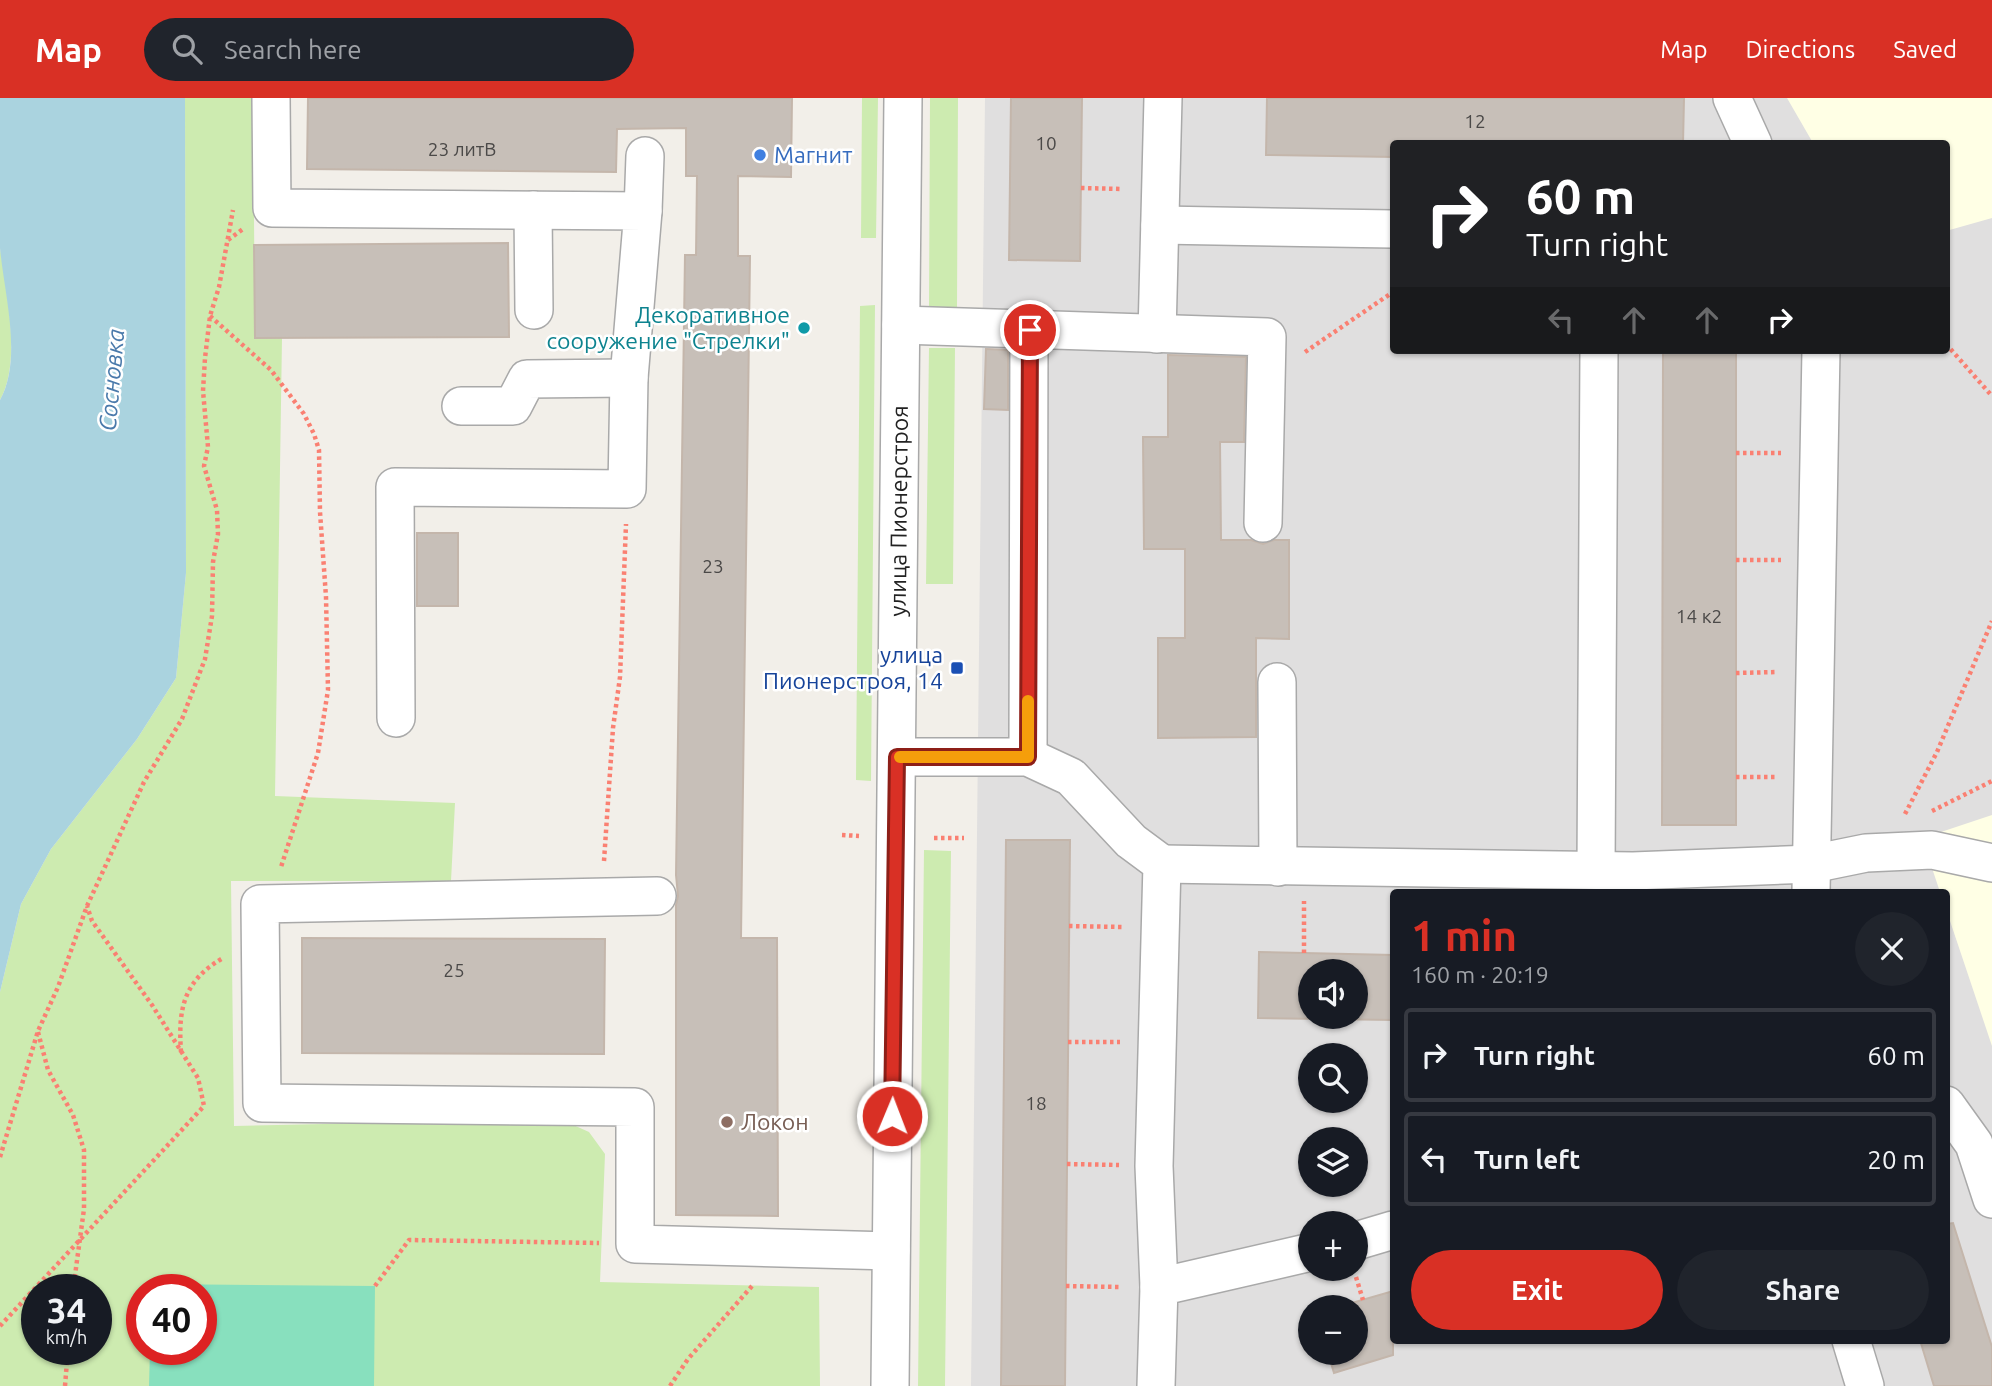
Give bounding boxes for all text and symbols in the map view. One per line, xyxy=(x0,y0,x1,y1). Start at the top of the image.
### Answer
search box xyxy=(144,18,634,81)
icon: search xyxy=(168,30,206,68)
text: Map xyxy=(35,31,102,68)
text: Search here xyxy=(224,35,362,64)
text: Map xyxy=(1660,36,1707,63)
text: Directions xyxy=(1745,36,1855,63)
text: Saved xyxy=(1893,36,1957,63)
house number: 12 xyxy=(1464,110,1486,132)
house number: 10 xyxy=(1035,132,1057,154)
house number: 23 литВ xyxy=(428,138,496,160)
place label: Магнит xyxy=(774,142,852,167)
marker: Магнит xyxy=(752,147,768,163)
icon: right xyxy=(1411,168,1502,259)
text: 60 m xyxy=(1526,168,1635,223)
text: Turn right xyxy=(1526,226,1668,262)
pin xyxy=(1000,300,1060,360)
icon: left xyxy=(1542,301,1580,339)
icon: ahead xyxy=(1615,301,1653,339)
icon: ahead xyxy=(1688,301,1726,339)
icon: right xyxy=(1761,301,1799,339)
place label: Декоративное сооружение "Стрелки" xyxy=(546,302,790,353)
icon: arrive xyxy=(1011,311,1049,349)
marker: Декоративное сооружение "Стрелки" xyxy=(796,320,812,336)
water label: Сосновка xyxy=(94,328,129,432)
street label: улица Пионерстроя xyxy=(885,405,912,617)
house number: 23 xyxy=(702,555,724,577)
house number: 14 к2 xyxy=(1676,605,1722,627)
place label: улица Пионерстроя, 14 xyxy=(763,642,943,693)
marker: улица Пионерстроя, 14 xyxy=(949,660,965,676)
text: 1 min xyxy=(1411,912,1517,959)
button: close xyxy=(1855,912,1929,986)
house number: 25 xyxy=(443,959,465,981)
map controls xyxy=(1298,959,1368,1365)
button: sound xyxy=(1298,959,1368,1029)
text: 160 m · 20:19 xyxy=(1411,962,1549,987)
icon: right xyxy=(1415,1036,1453,1074)
text: Turn right xyxy=(1474,1041,1595,1070)
text: 60 m xyxy=(1867,1041,1925,1070)
button: search xyxy=(1298,1043,1368,1113)
position arrow xyxy=(855,1079,929,1153)
house number: 18 xyxy=(1025,1092,1047,1114)
place label: Локон xyxy=(741,1109,809,1134)
marker: Локон xyxy=(719,1114,735,1130)
button: layers xyxy=(1298,1127,1368,1197)
icon: left xyxy=(1415,1140,1453,1178)
text: Turn left xyxy=(1474,1145,1580,1174)
text: 20 m xyxy=(1867,1145,1925,1174)
button: + xyxy=(1298,1211,1368,1281)
button: Exit xyxy=(1411,1250,1663,1330)
button: Share xyxy=(1677,1250,1929,1330)
speed limit sign: 40 xyxy=(126,1274,217,1365)
text: 34 xyxy=(47,1290,86,1330)
button: − xyxy=(1298,1295,1368,1365)
text: km/h xyxy=(46,1327,87,1347)

